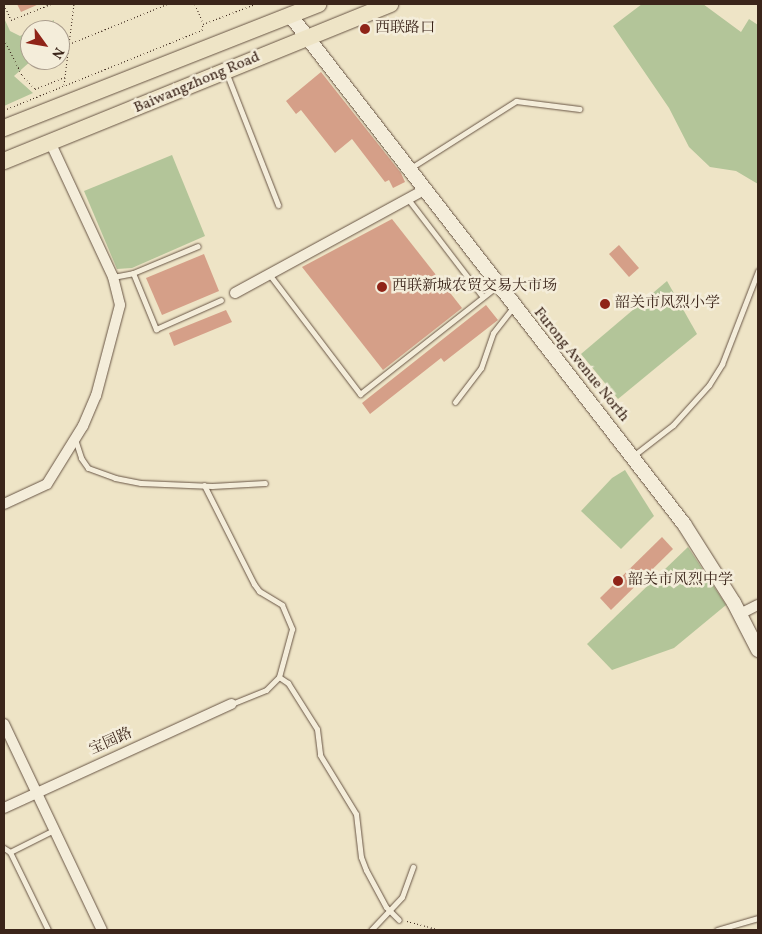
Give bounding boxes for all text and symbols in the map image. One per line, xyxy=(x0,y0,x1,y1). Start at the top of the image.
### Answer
north arrow xyxy=(20,20,70,70)
place label: 西联路口 xyxy=(375,20,435,38)
marker: 西联路口 xyxy=(359,23,371,35)
text: N xyxy=(47,43,68,62)
street label: Baiwangzhong Road xyxy=(131,48,263,118)
place label: 西联新城农贸交易大市场 xyxy=(392,278,557,296)
marker: 西联新城农贸交易大市场 xyxy=(376,281,388,293)
place label: 韶关市风烈小学 xyxy=(615,295,720,313)
marker: 韶关市风烈小学 xyxy=(599,298,611,310)
street label: Furong Avenue North xyxy=(529,304,633,426)
place label: 韶关市风烈中学 xyxy=(628,572,733,590)
marker: 韶关市风烈中学 xyxy=(612,575,624,587)
street label: 宝园路 xyxy=(87,725,135,759)

